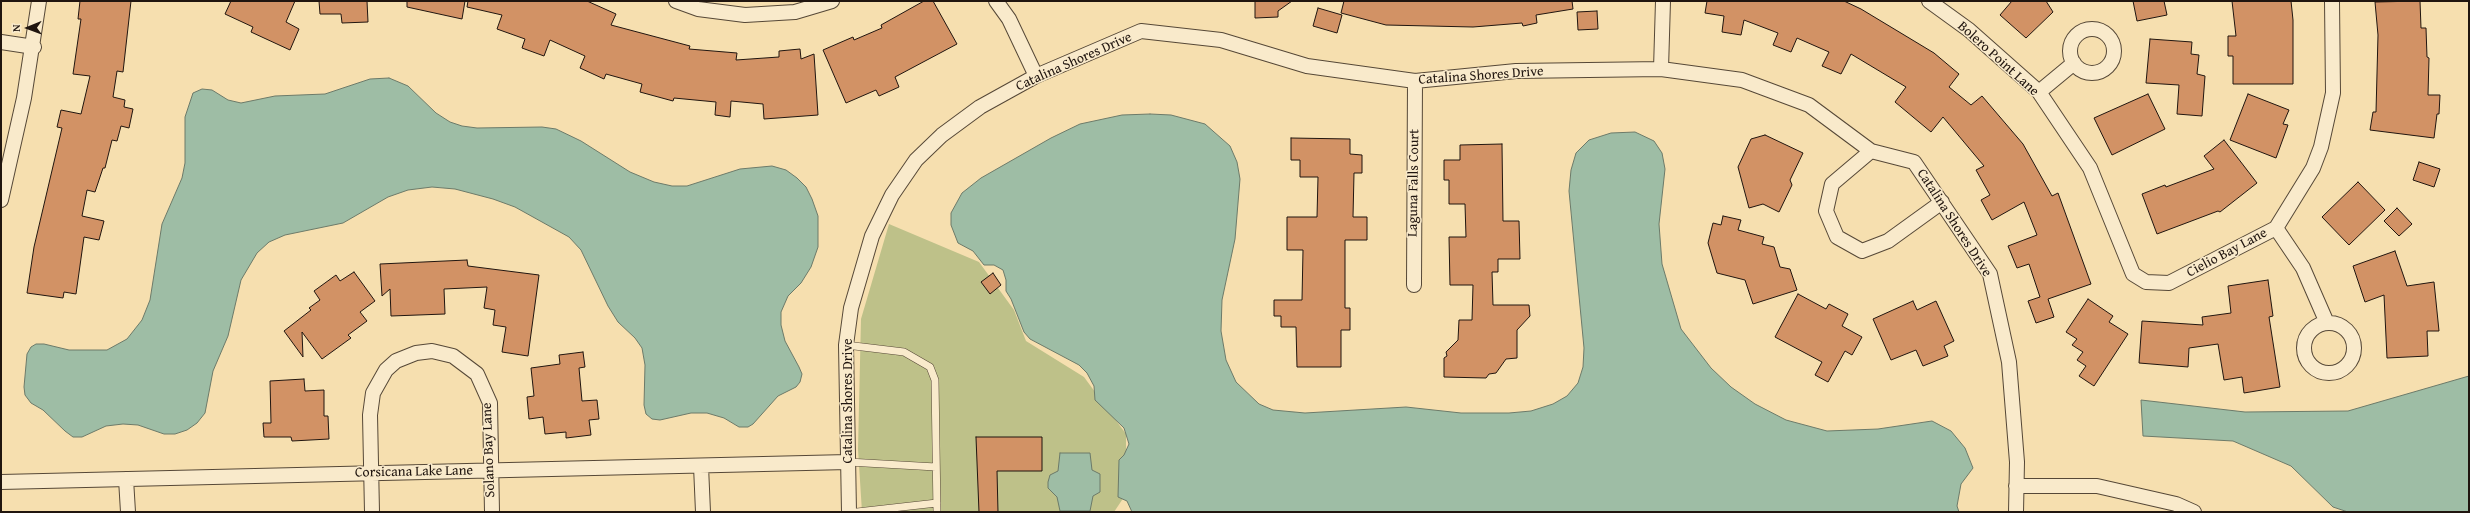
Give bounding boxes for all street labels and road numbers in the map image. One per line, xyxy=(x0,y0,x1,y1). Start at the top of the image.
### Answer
street label: Bolero Point Lane xyxy=(1954,18,2042,100)
street label: Catalina Shores Drive xyxy=(1013,29,1135,95)
street label: Catalina Shores Drive xyxy=(1418,63,1544,89)
street label: Laguna Falls Court xyxy=(1405,129,1423,237)
street label: Catalina Shores Drive xyxy=(1913,166,1995,280)
street label: Cielio Bay Lane xyxy=(2184,225,2270,281)
street label: Catalina Shores Drive xyxy=(840,338,856,464)
street label: Solano Bay Lane xyxy=(479,402,499,498)
street label: Corsicana Lake Lane xyxy=(355,463,473,481)

